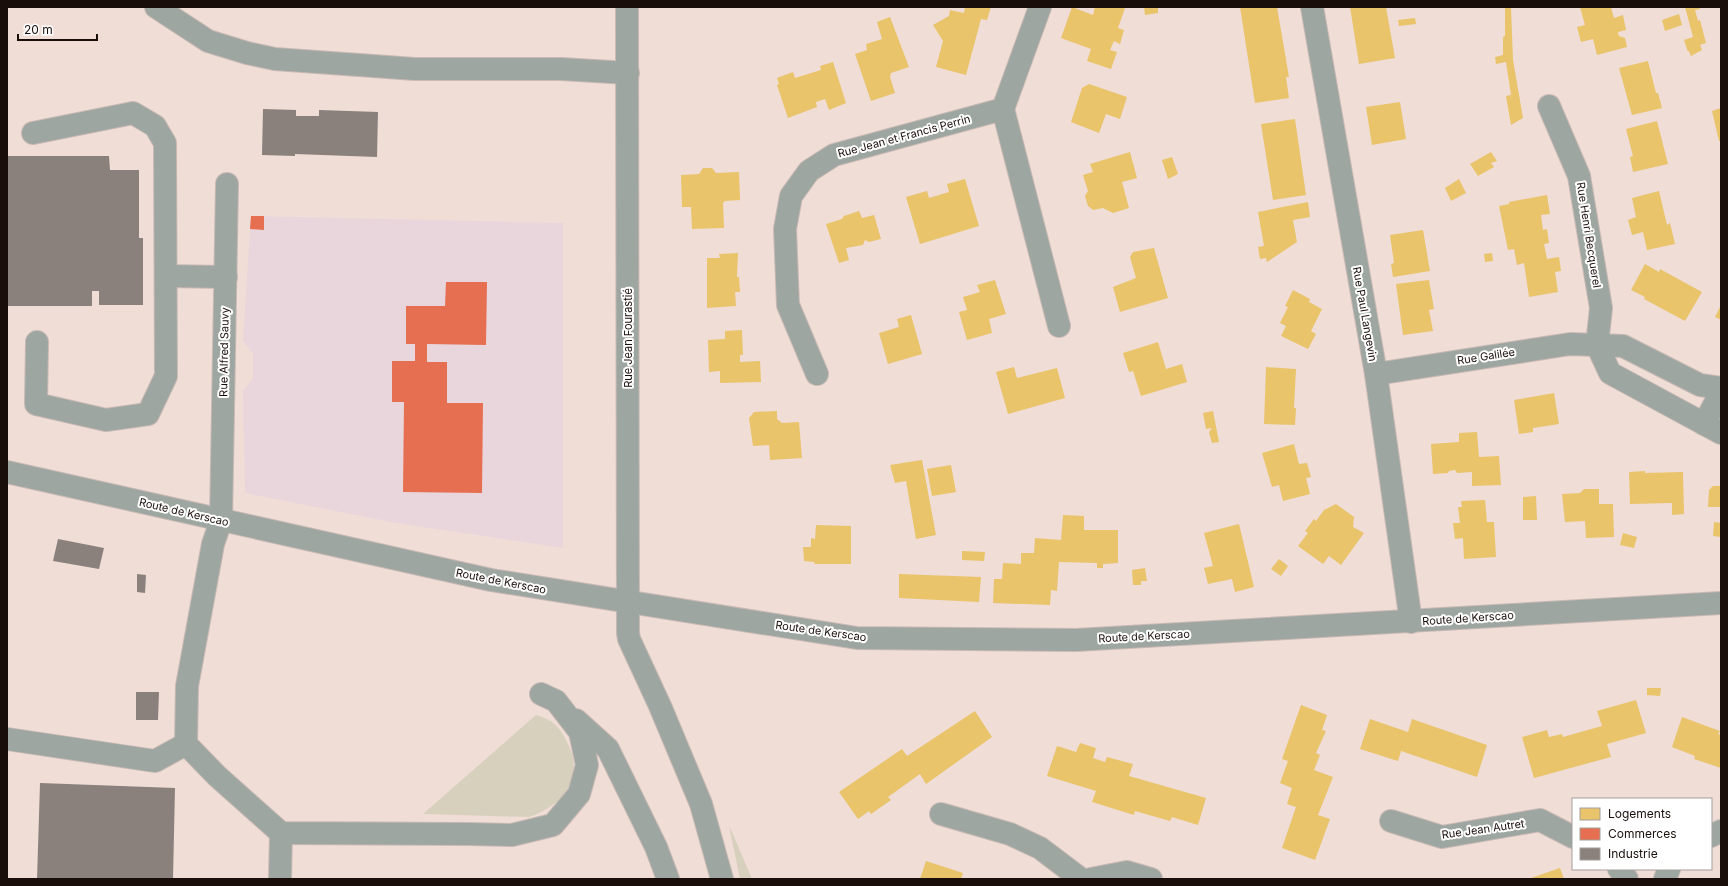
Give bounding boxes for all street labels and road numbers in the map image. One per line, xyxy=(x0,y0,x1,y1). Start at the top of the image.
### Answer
street label: Rue Jean et Francis Perrin xyxy=(836,112,972,160)
street label: Rue Henri Becquerel xyxy=(1574,181,1604,289)
street label: Rue Paul Langevin xyxy=(1350,266,1380,362)
street label: Rue Jean Fourastié xyxy=(621,288,635,388)
street label: Rue Alfred Sauvy xyxy=(216,307,232,397)
street label: Rue Galilée xyxy=(1456,345,1516,367)
street label: Route de Kerscao xyxy=(138,495,231,529)
street label: Route de Kerscao xyxy=(455,565,548,597)
street label: Route de Kerscao xyxy=(1422,608,1515,628)
street label: Route de Kerscao xyxy=(775,618,868,644)
street label: Route de Kerscao xyxy=(1098,627,1191,645)
street label: Rue Jean Autret xyxy=(1441,816,1526,842)

